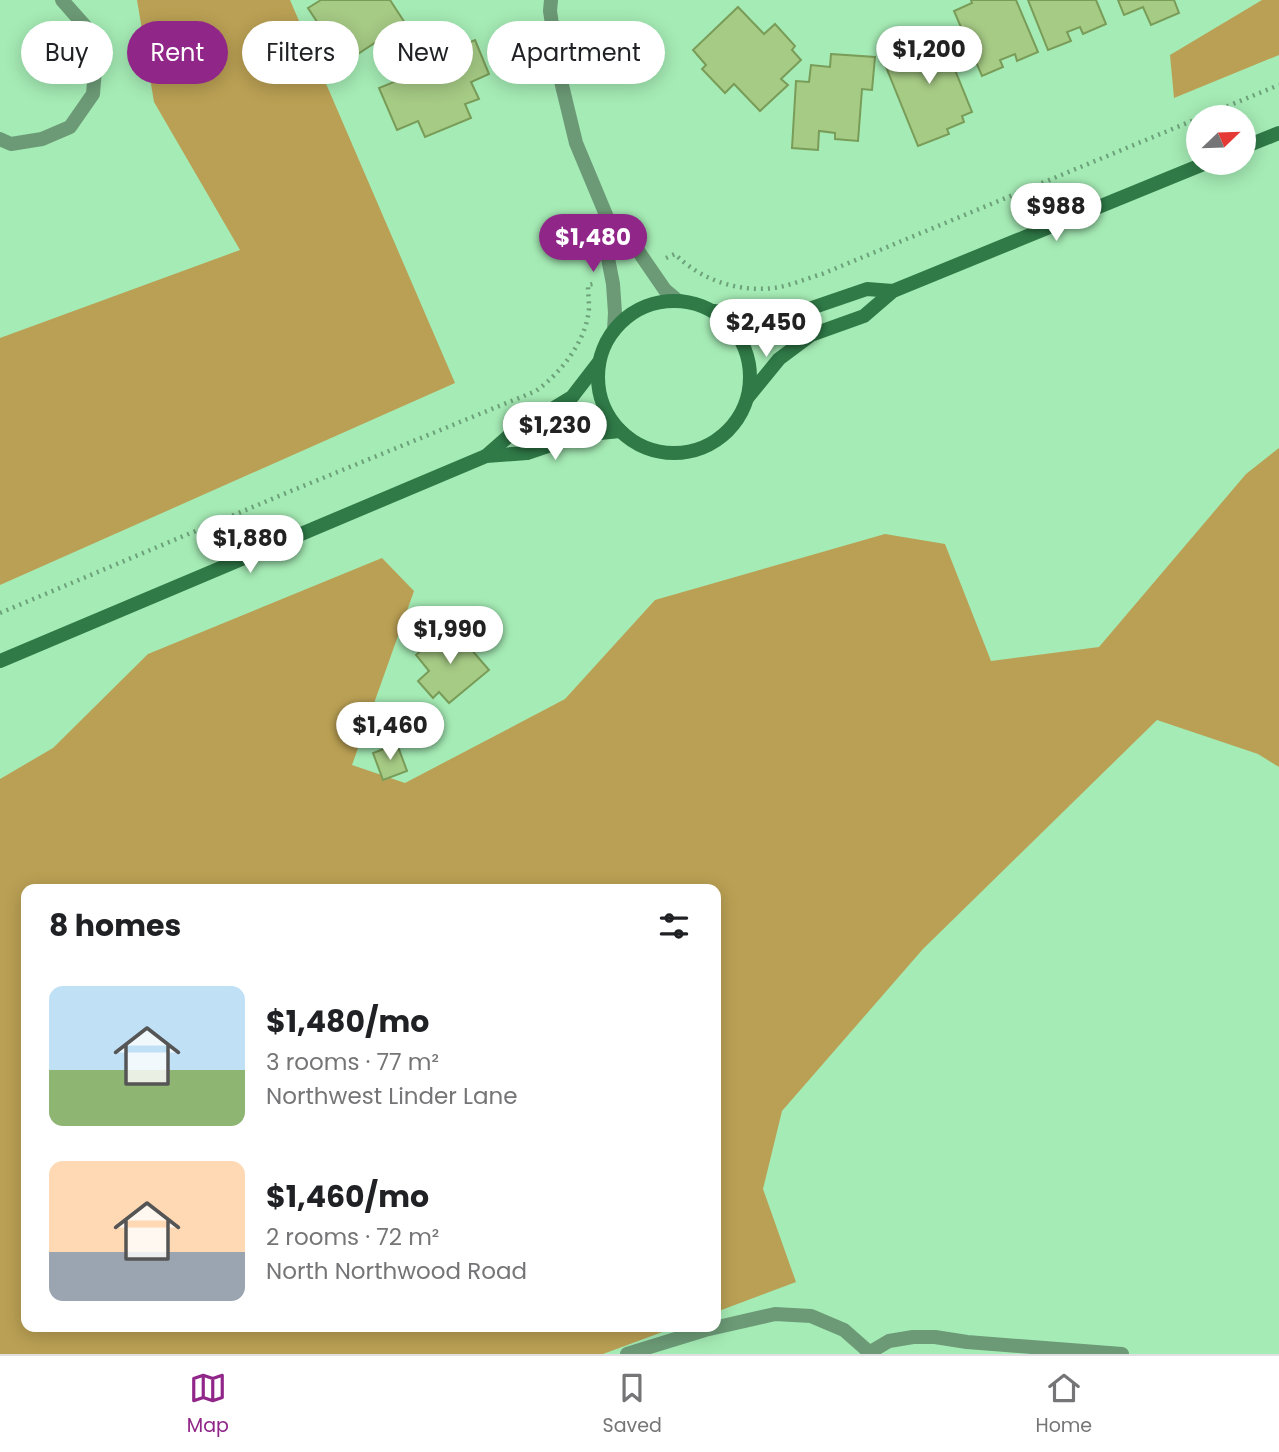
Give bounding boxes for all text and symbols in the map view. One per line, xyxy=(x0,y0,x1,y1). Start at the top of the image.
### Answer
chip: Buy xyxy=(21,21,113,84)
chip: Rent xyxy=(127,21,228,84)
chip: Filters xyxy=(242,21,359,84)
chip: New xyxy=(373,21,473,84)
chip: Apartment xyxy=(487,21,665,84)
pin: $1,200 xyxy=(872,27,986,86)
text: $1,200 xyxy=(892,33,966,65)
north arrow xyxy=(1186,105,1256,175)
map controls xyxy=(1186,105,1256,175)
pin: $988 xyxy=(1015,184,1097,243)
text: $988 xyxy=(1026,190,1086,222)
pin: $1,480 xyxy=(536,215,650,274)
text: $1,480 xyxy=(555,221,631,253)
pin: $2,450 xyxy=(709,300,823,359)
text: $2,450 xyxy=(726,306,806,338)
pin: $1,230 xyxy=(498,402,612,462)
text: $1,230 xyxy=(519,409,591,441)
pin: $1,880 xyxy=(193,516,307,575)
text: $1,880 xyxy=(212,522,288,554)
pin: $1,990 xyxy=(393,606,507,666)
text: $1,990 xyxy=(413,613,487,645)
pin: $1,460 xyxy=(333,702,447,762)
text: $1,460 xyxy=(352,709,428,741)
text: 8 homes xyxy=(49,904,181,947)
icon: filters xyxy=(655,907,693,945)
text: $1,480/mo xyxy=(266,1000,429,1043)
icon: home xyxy=(105,1014,189,1098)
text: 3 rooms · 77 m² xyxy=(266,1046,439,1078)
text: Northwest Linder Lane xyxy=(266,1080,518,1112)
text: $1,460/mo xyxy=(266,1175,429,1218)
icon: home xyxy=(105,1189,189,1273)
text: 2 rooms · 72 m² xyxy=(266,1221,439,1253)
text: North Northwood Road xyxy=(266,1255,527,1287)
tab: Map xyxy=(187,1369,229,1440)
tab: Saved xyxy=(603,1369,662,1440)
tab: Home xyxy=(1035,1369,1092,1440)

